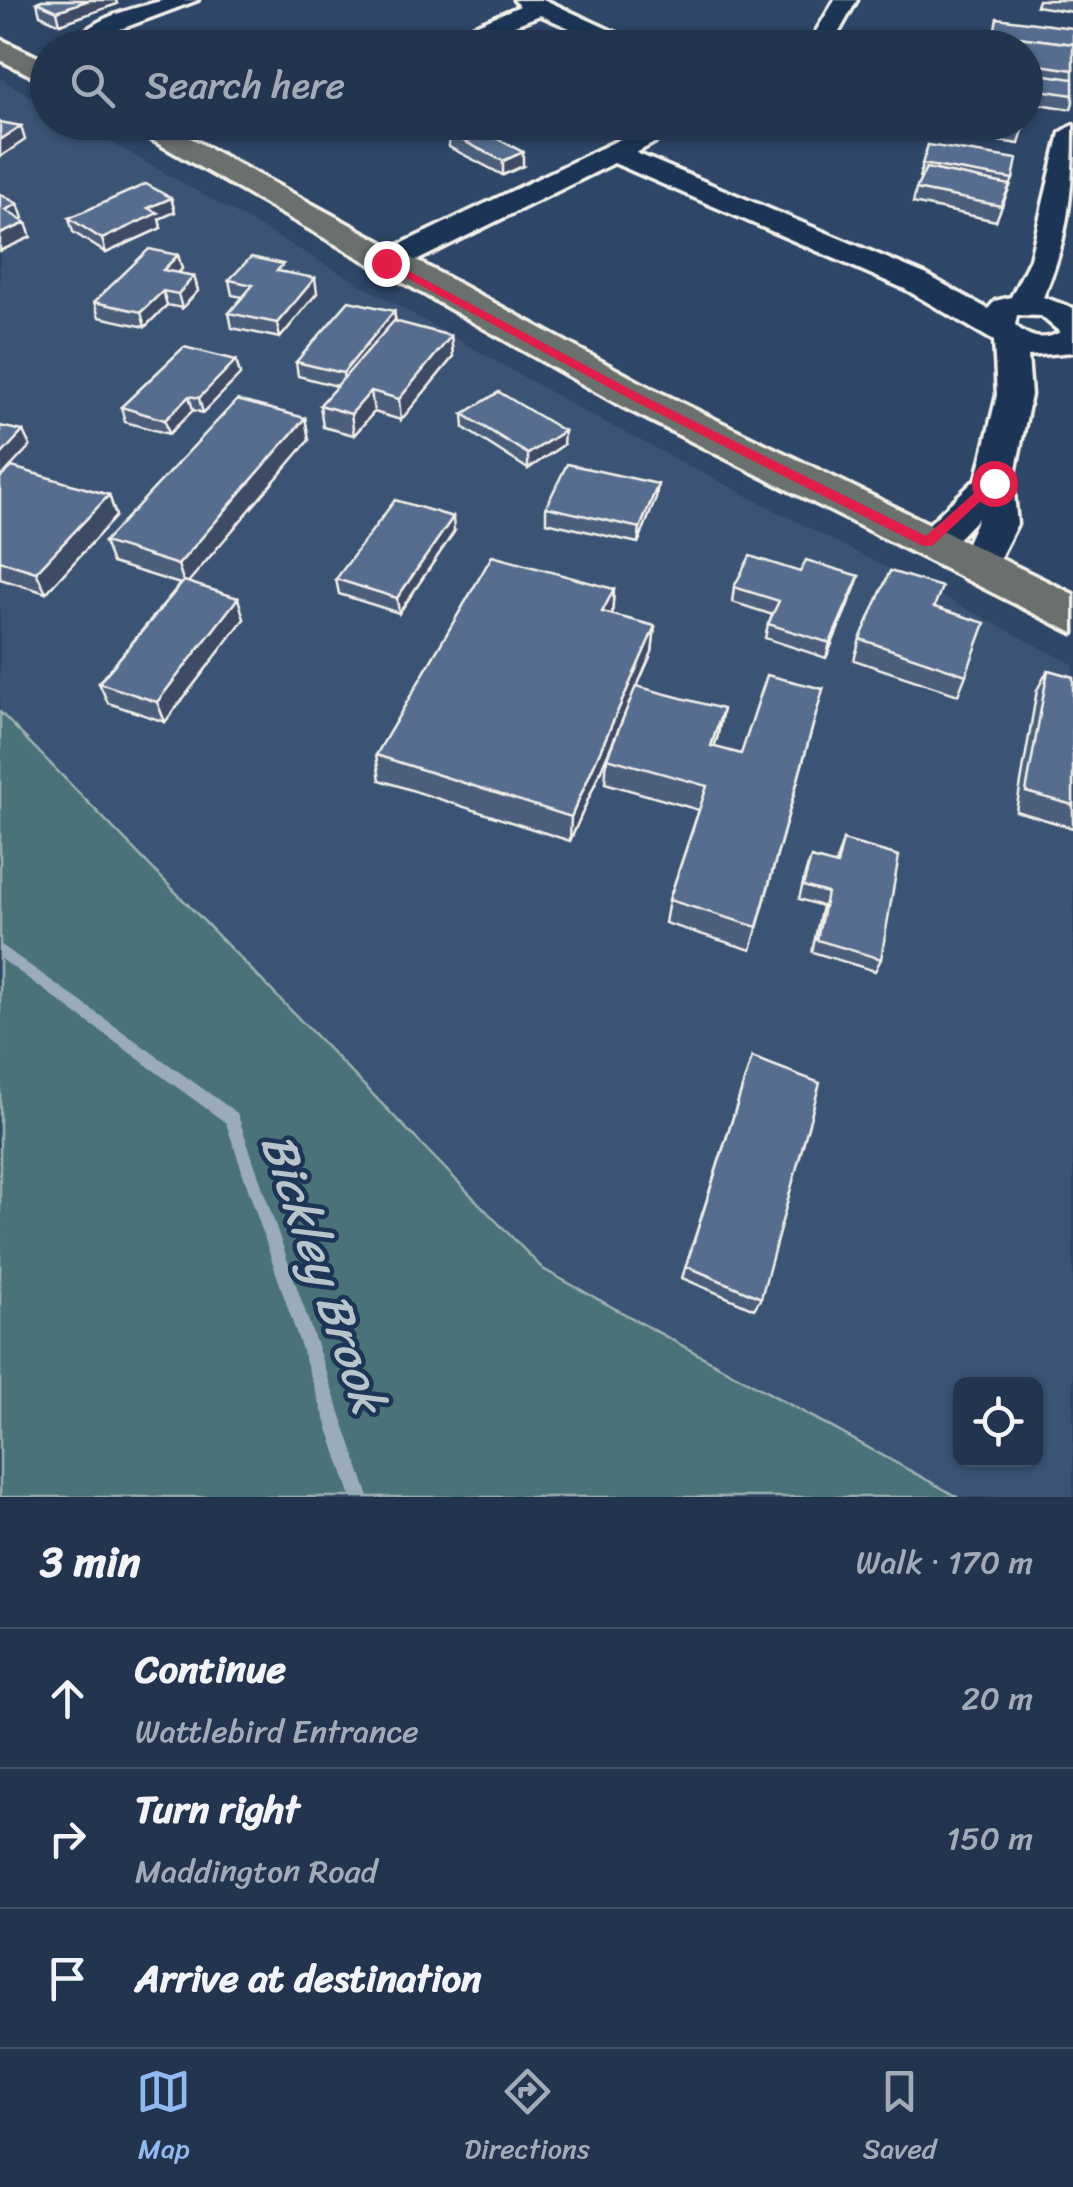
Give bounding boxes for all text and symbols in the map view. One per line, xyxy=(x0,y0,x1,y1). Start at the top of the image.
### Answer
search box xyxy=(30,30,1043,140)
text: Search here xyxy=(145,52,345,119)
icon: search xyxy=(65,58,120,113)
route end xyxy=(364,241,410,287)
route start xyxy=(972,461,1018,507)
water label: Bickley Brook xyxy=(236,1121,413,1427)
map controls xyxy=(953,1377,1043,1467)
button: locate xyxy=(953,1377,1043,1467)
text: 3 min xyxy=(40,1525,140,1599)
text: Walk · 170 m xyxy=(856,1534,1033,1591)
text: Continue xyxy=(135,1636,286,1703)
text: 20 m xyxy=(961,1670,1033,1727)
icon: ahead xyxy=(40,1671,95,1726)
text: Wattlebird Entrance xyxy=(135,1703,419,1760)
text: Turn right xyxy=(135,1776,300,1843)
text: 150 m xyxy=(947,1810,1033,1867)
icon: right xyxy=(40,1811,95,1866)
text: Maddington Road xyxy=(135,1843,377,1900)
text: Arrive at destination xyxy=(135,1945,482,2012)
icon: arrive xyxy=(40,1951,95,2006)
tab: Map xyxy=(136,2064,191,2173)
tab: Directions xyxy=(464,2064,590,2173)
tab: Saved xyxy=(863,2064,937,2173)

